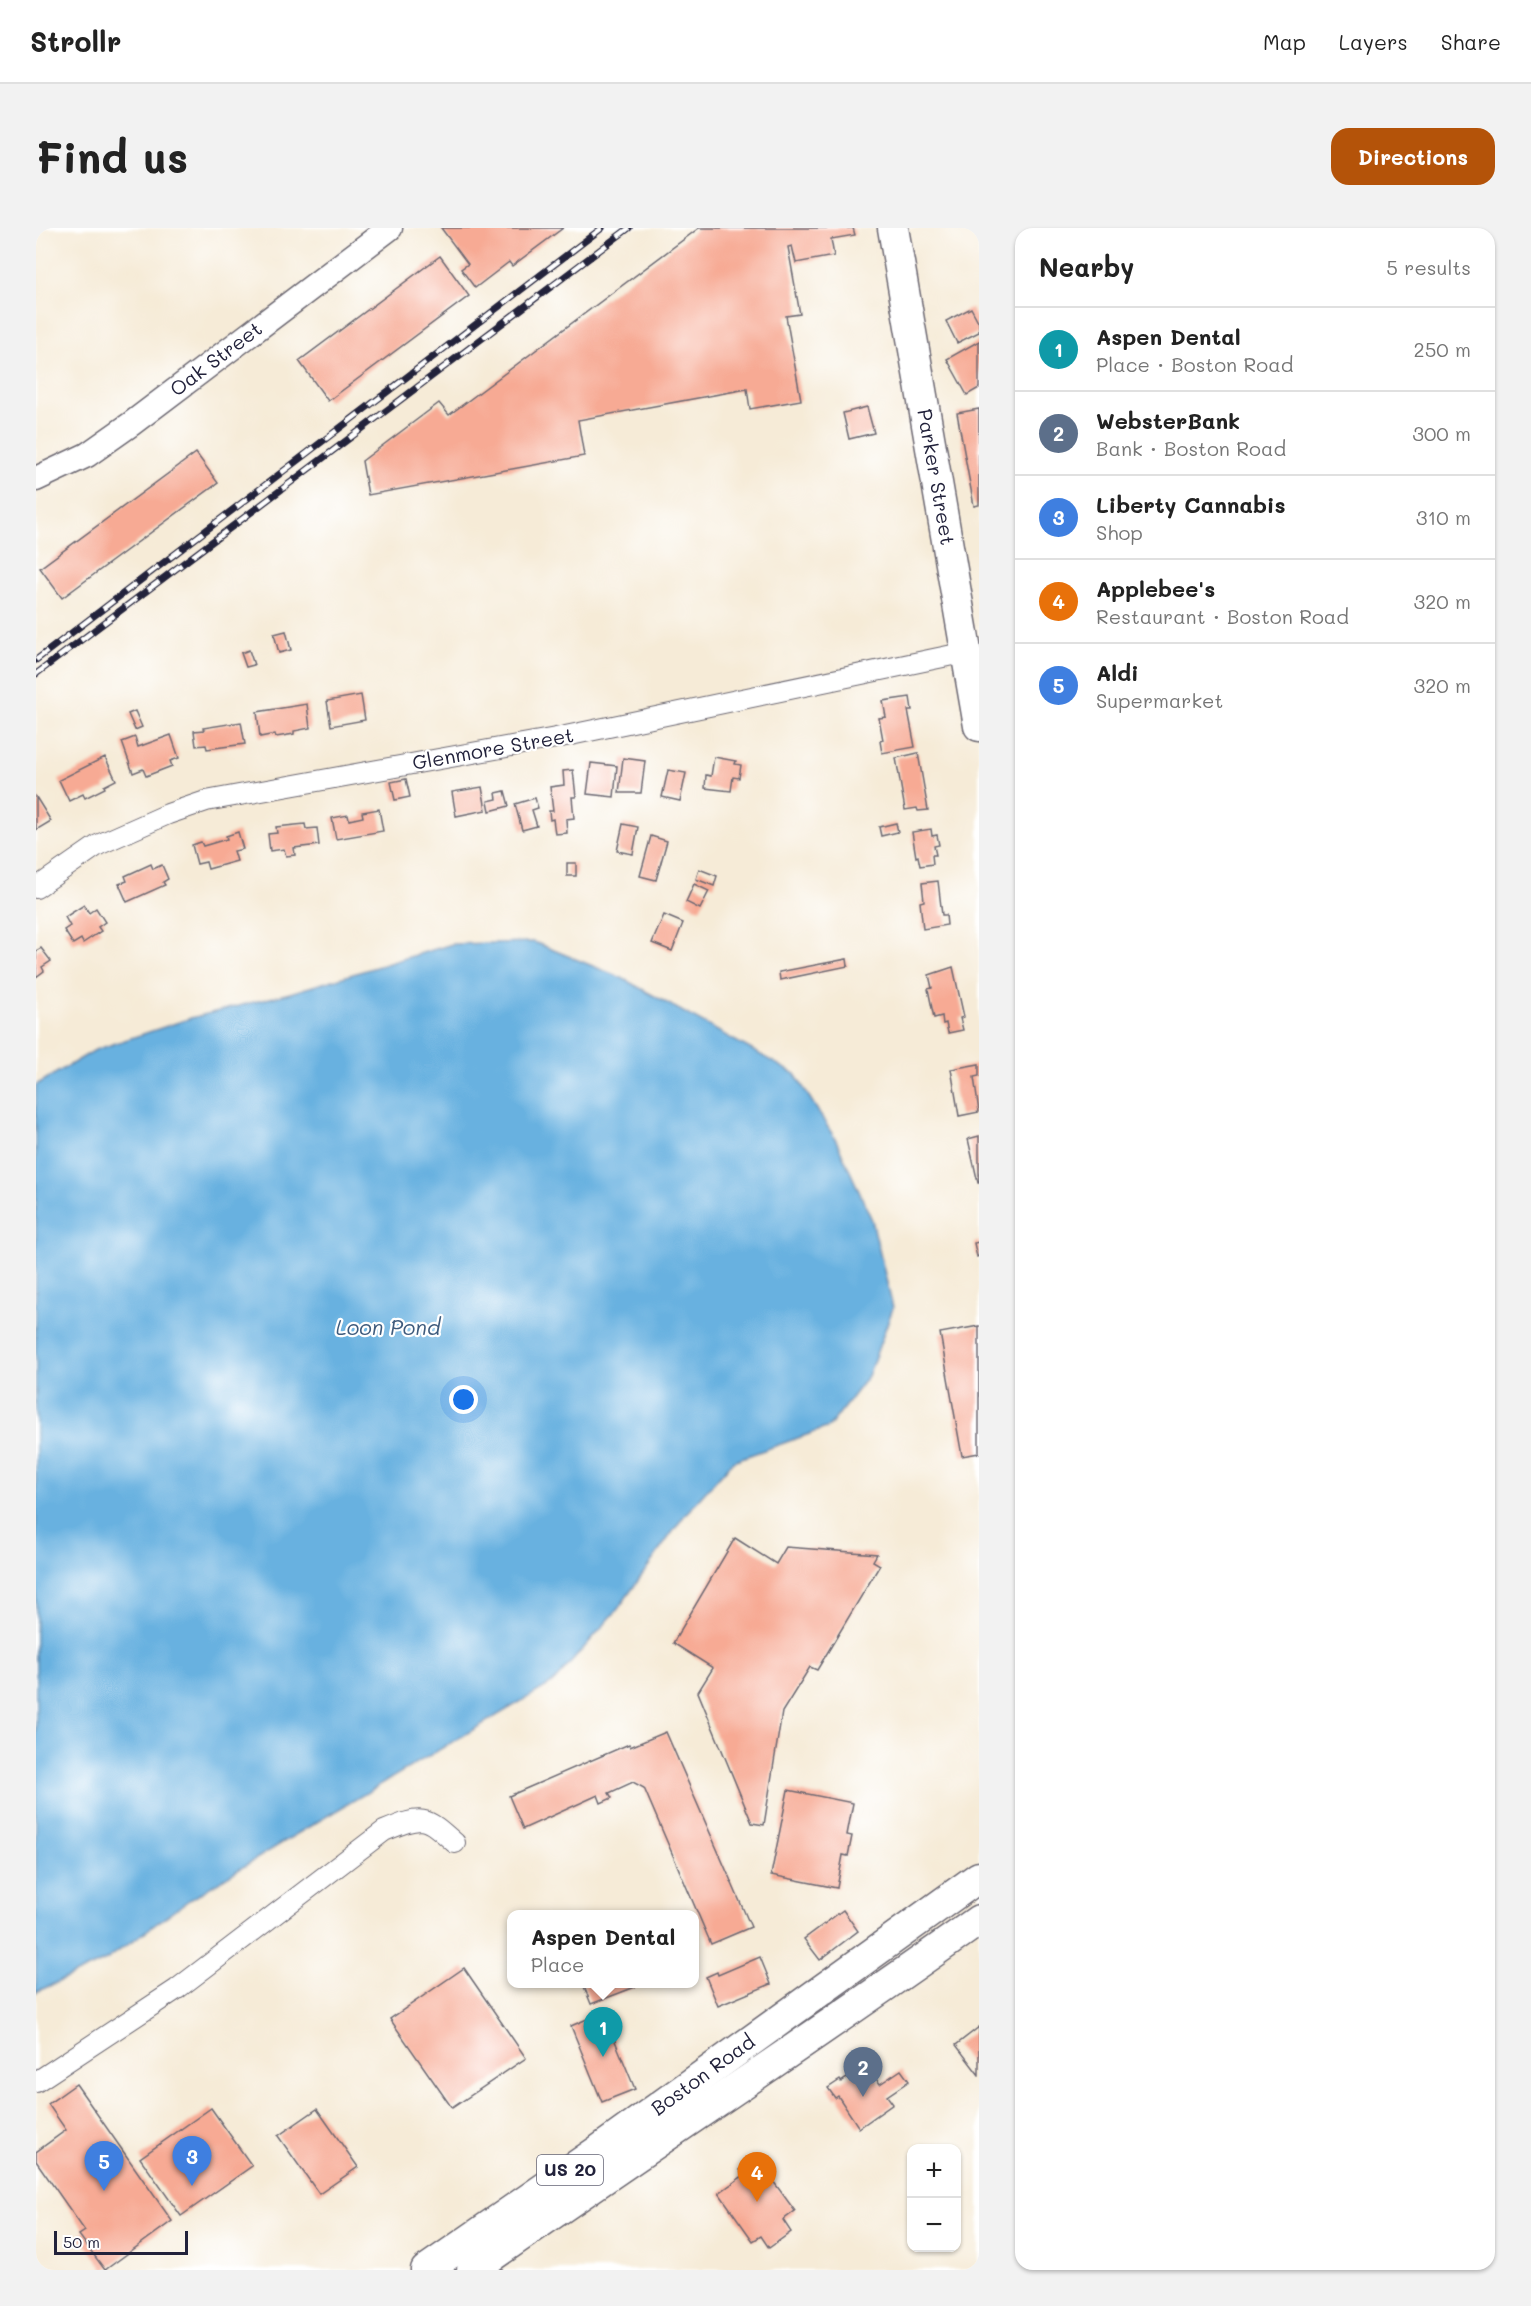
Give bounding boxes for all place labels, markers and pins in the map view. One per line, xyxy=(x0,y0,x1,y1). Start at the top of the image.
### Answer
pin: 1 xyxy=(584,2008,622,2057)
pin: 2 xyxy=(844,2048,882,2097)
pin: 3 xyxy=(172,2136,212,2186)
pin: 5 xyxy=(84,2142,124,2191)
pin: 4 xyxy=(738,2152,776,2202)

